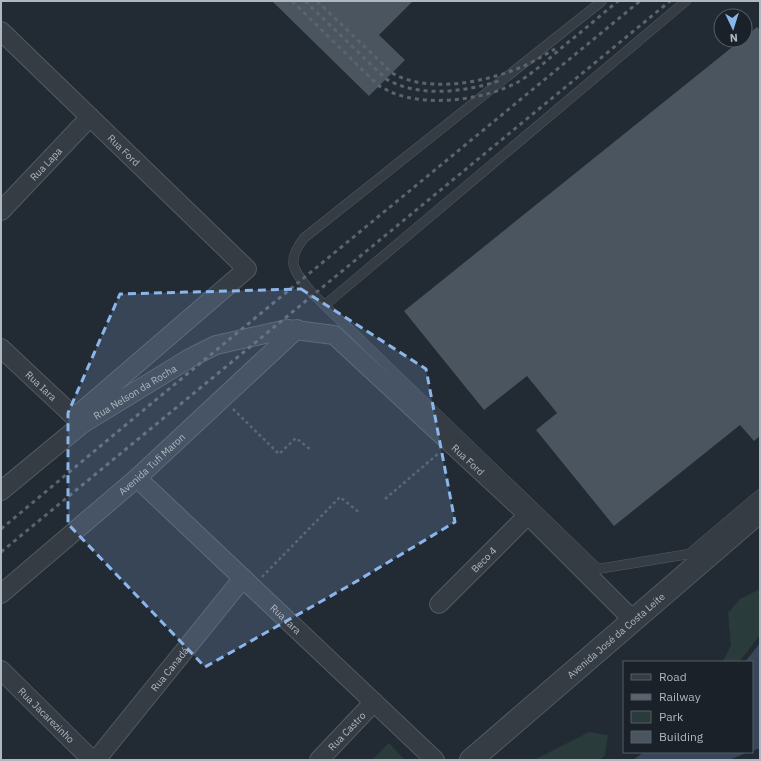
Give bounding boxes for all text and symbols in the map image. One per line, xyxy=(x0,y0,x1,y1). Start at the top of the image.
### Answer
north arrow xyxy=(713,8,753,48)
text: N xyxy=(729,31,738,45)
street label: Rua Ford xyxy=(105,132,143,169)
street label: Rua Lapa xyxy=(27,144,65,184)
street label: Rua Nelson da Rocha xyxy=(91,361,180,423)
street label: Rua Iara xyxy=(22,368,60,404)
street label: Avenida Tufi Maron xyxy=(116,431,188,498)
street label: Rua Ford xyxy=(449,441,487,478)
street label: Beco 4 xyxy=(468,544,499,575)
street label: Avenida José da Costa Leite xyxy=(564,590,668,681)
street label: Rua Iara xyxy=(267,601,304,638)
street label: Rua Canadá xyxy=(148,644,192,694)
legend xyxy=(623,661,753,753)
text: Road xyxy=(659,669,687,684)
street label: Rua Jacarezinho xyxy=(15,685,77,746)
text: Railway xyxy=(659,689,701,704)
street label: Rua Castro xyxy=(325,709,369,754)
text: Park xyxy=(659,709,684,724)
text: Building xyxy=(659,729,704,744)

